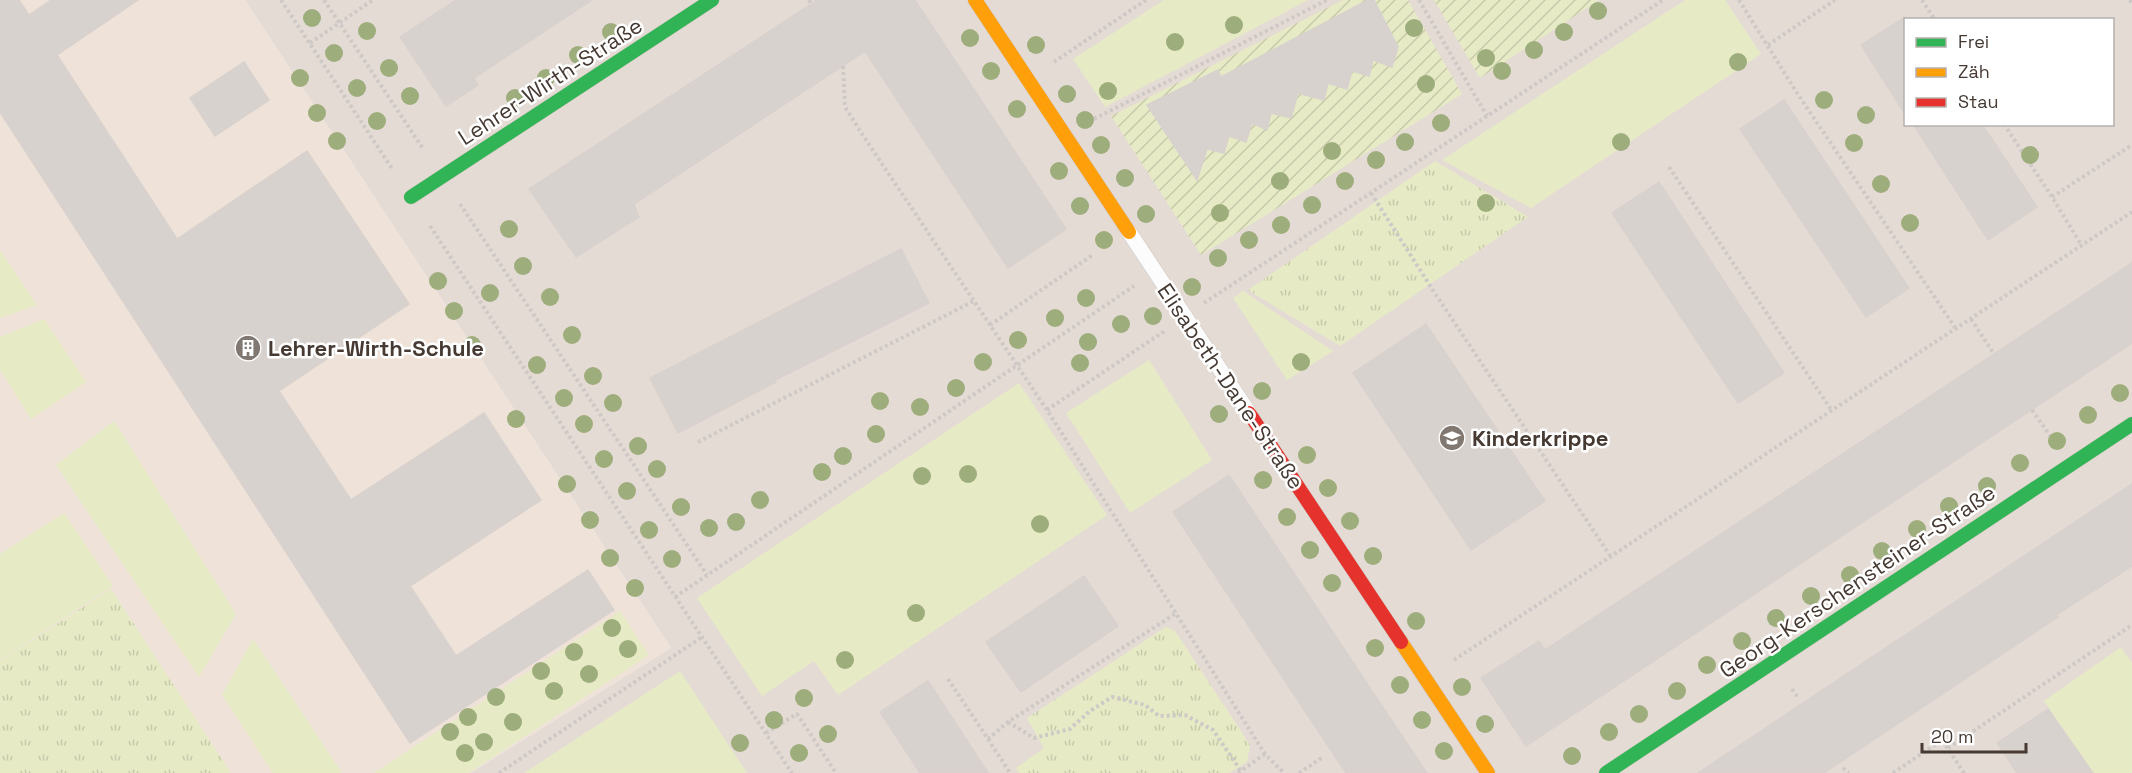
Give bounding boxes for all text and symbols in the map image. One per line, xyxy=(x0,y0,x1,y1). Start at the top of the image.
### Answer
street label: Lehrer-Wirth-Straße xyxy=(452,11,648,151)
legend xyxy=(1904,18,2114,126)
text: Frei xyxy=(1958,30,1989,53)
text: Zäh xyxy=(1958,60,1990,83)
text: Stau xyxy=(1958,90,1998,113)
street label: Elisabeth-Dane-Straße xyxy=(1152,278,1310,494)
building icon: Lehrer-Wirth-Schule xyxy=(233,333,263,363)
place label: Lehrer-Wirth-Schule xyxy=(268,334,484,362)
school or university icon: Kinderkrippe xyxy=(1437,423,1467,453)
place label: Kinderkrippe xyxy=(1472,424,1608,452)
street label: Georg-Kerschensteiner-Straße xyxy=(1714,478,2000,684)
scale bar xyxy=(1922,716,2026,754)
text: 20 m xyxy=(1931,725,1974,748)

